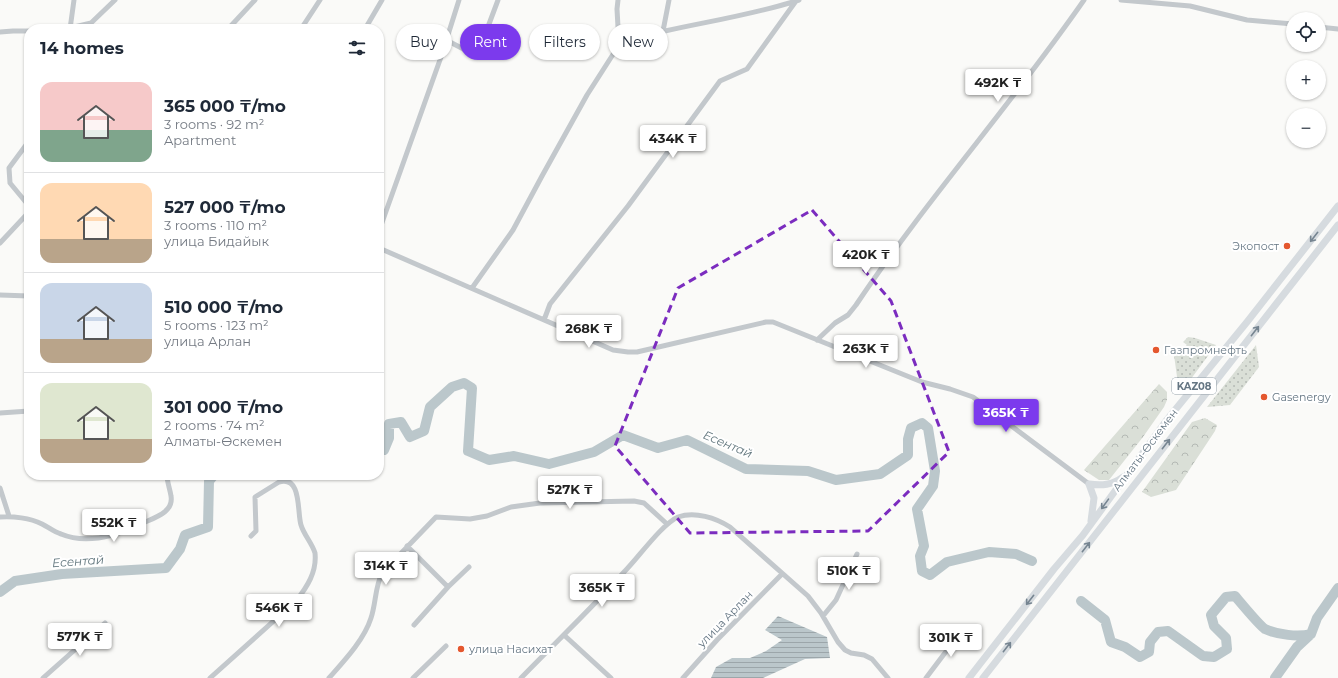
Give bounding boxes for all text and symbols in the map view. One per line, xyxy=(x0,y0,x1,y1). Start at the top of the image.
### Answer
map controls xyxy=(1286,12,1326,148)
button: locate xyxy=(1286,12,1326,52)
chip: Buy xyxy=(396,24,452,60)
chip: Rent xyxy=(460,24,521,60)
chip: Filters xyxy=(529,24,600,60)
chip: New xyxy=(608,24,668,60)
icon: filters xyxy=(346,37,368,59)
text: 14 homes xyxy=(40,38,124,58)
button: + xyxy=(1286,60,1326,100)
pin: 492K ₸ xyxy=(965,69,1031,103)
text: 492K ₸ xyxy=(974,74,1022,90)
text: 365 000 ₸/mo xyxy=(164,96,286,116)
icon: home xyxy=(72,98,120,146)
button: − xyxy=(1286,108,1326,148)
text: 3 rooms · 92 m² xyxy=(164,116,264,132)
pin: 434K ₸ xyxy=(640,125,706,159)
text: 434K ₸ xyxy=(649,130,697,146)
text: Apartment xyxy=(164,132,236,148)
text: 527 000 ₸/mo xyxy=(164,197,286,217)
icon: home xyxy=(72,199,120,247)
text: 3 rooms · 110 m² xyxy=(164,217,267,233)
one-way arrow xyxy=(1310,231,1318,242)
text: улица Бидайык xyxy=(164,233,269,249)
place label: Экопост xyxy=(1232,239,1280,253)
pin: 420K ₸ xyxy=(833,241,899,275)
marker: Экопост xyxy=(1282,241,1292,251)
text: 420K ₸ xyxy=(842,246,890,262)
text: 510 000 ₸/mo xyxy=(164,297,283,317)
icon: home xyxy=(72,299,120,347)
pin: 268K ₸ xyxy=(556,315,622,349)
text: 5 rooms · 123 m² xyxy=(164,317,269,333)
text: 268K ₸ xyxy=(565,320,613,336)
one-way arrow xyxy=(1251,325,1259,336)
text: улица Арлан xyxy=(164,333,251,349)
pin: 263K ₸ xyxy=(833,335,899,369)
text: 263K ₸ xyxy=(843,340,889,356)
place label: Газпромнефть xyxy=(1164,343,1247,357)
marker: Газпромнефть xyxy=(1151,345,1161,355)
road number: KAZ08 xyxy=(1172,378,1216,394)
place label: Gasenergy xyxy=(1272,390,1331,404)
marker: Gasenergy xyxy=(1259,392,1269,402)
text: 301 000 ₸/mo xyxy=(164,397,283,417)
icon: home xyxy=(72,399,120,447)
pin: 365K ₸ xyxy=(973,399,1039,433)
text: 365K ₸ xyxy=(983,404,1029,420)
street label: Алматы-Өскемен xyxy=(1109,406,1181,494)
text: 2 rooms · 74 m² xyxy=(164,417,265,433)
water label: Есентай xyxy=(701,427,755,461)
text: Алматы-Өскемен xyxy=(164,433,282,449)
one-way arrow xyxy=(1162,439,1171,450)
pin: 527K ₸ xyxy=(537,476,603,510)
text: 527K ₸ xyxy=(547,481,593,497)
one-way arrow xyxy=(1101,499,1109,510)
pin: 552K ₸ xyxy=(81,509,147,543)
text: 552K ₸ xyxy=(91,514,137,530)
one-way arrow xyxy=(1082,541,1090,552)
water label: Есентай xyxy=(51,552,105,570)
pin: 314K ₸ xyxy=(353,552,419,586)
text: 314K ₸ xyxy=(364,557,408,573)
pin: 510K ₸ xyxy=(816,557,882,591)
text: 510K ₸ xyxy=(827,562,871,578)
pin: 365K ₸ xyxy=(569,574,635,608)
text: 365K ₸ xyxy=(579,579,625,595)
street label: улица Арлан xyxy=(694,588,756,651)
pin: 546K ₸ xyxy=(246,594,312,628)
one-way arrow xyxy=(1026,594,1034,605)
text: 546K ₸ xyxy=(255,599,303,615)
pin: 577K ₸ xyxy=(47,623,113,657)
pin: 301K ₸ xyxy=(918,624,984,658)
text: 577K ₸ xyxy=(57,628,103,644)
text: 301K ₸ xyxy=(929,629,973,645)
place label: улица Насихат xyxy=(468,642,554,656)
one-way arrow xyxy=(1003,642,1011,653)
marker: улица Насихат xyxy=(456,644,466,654)

